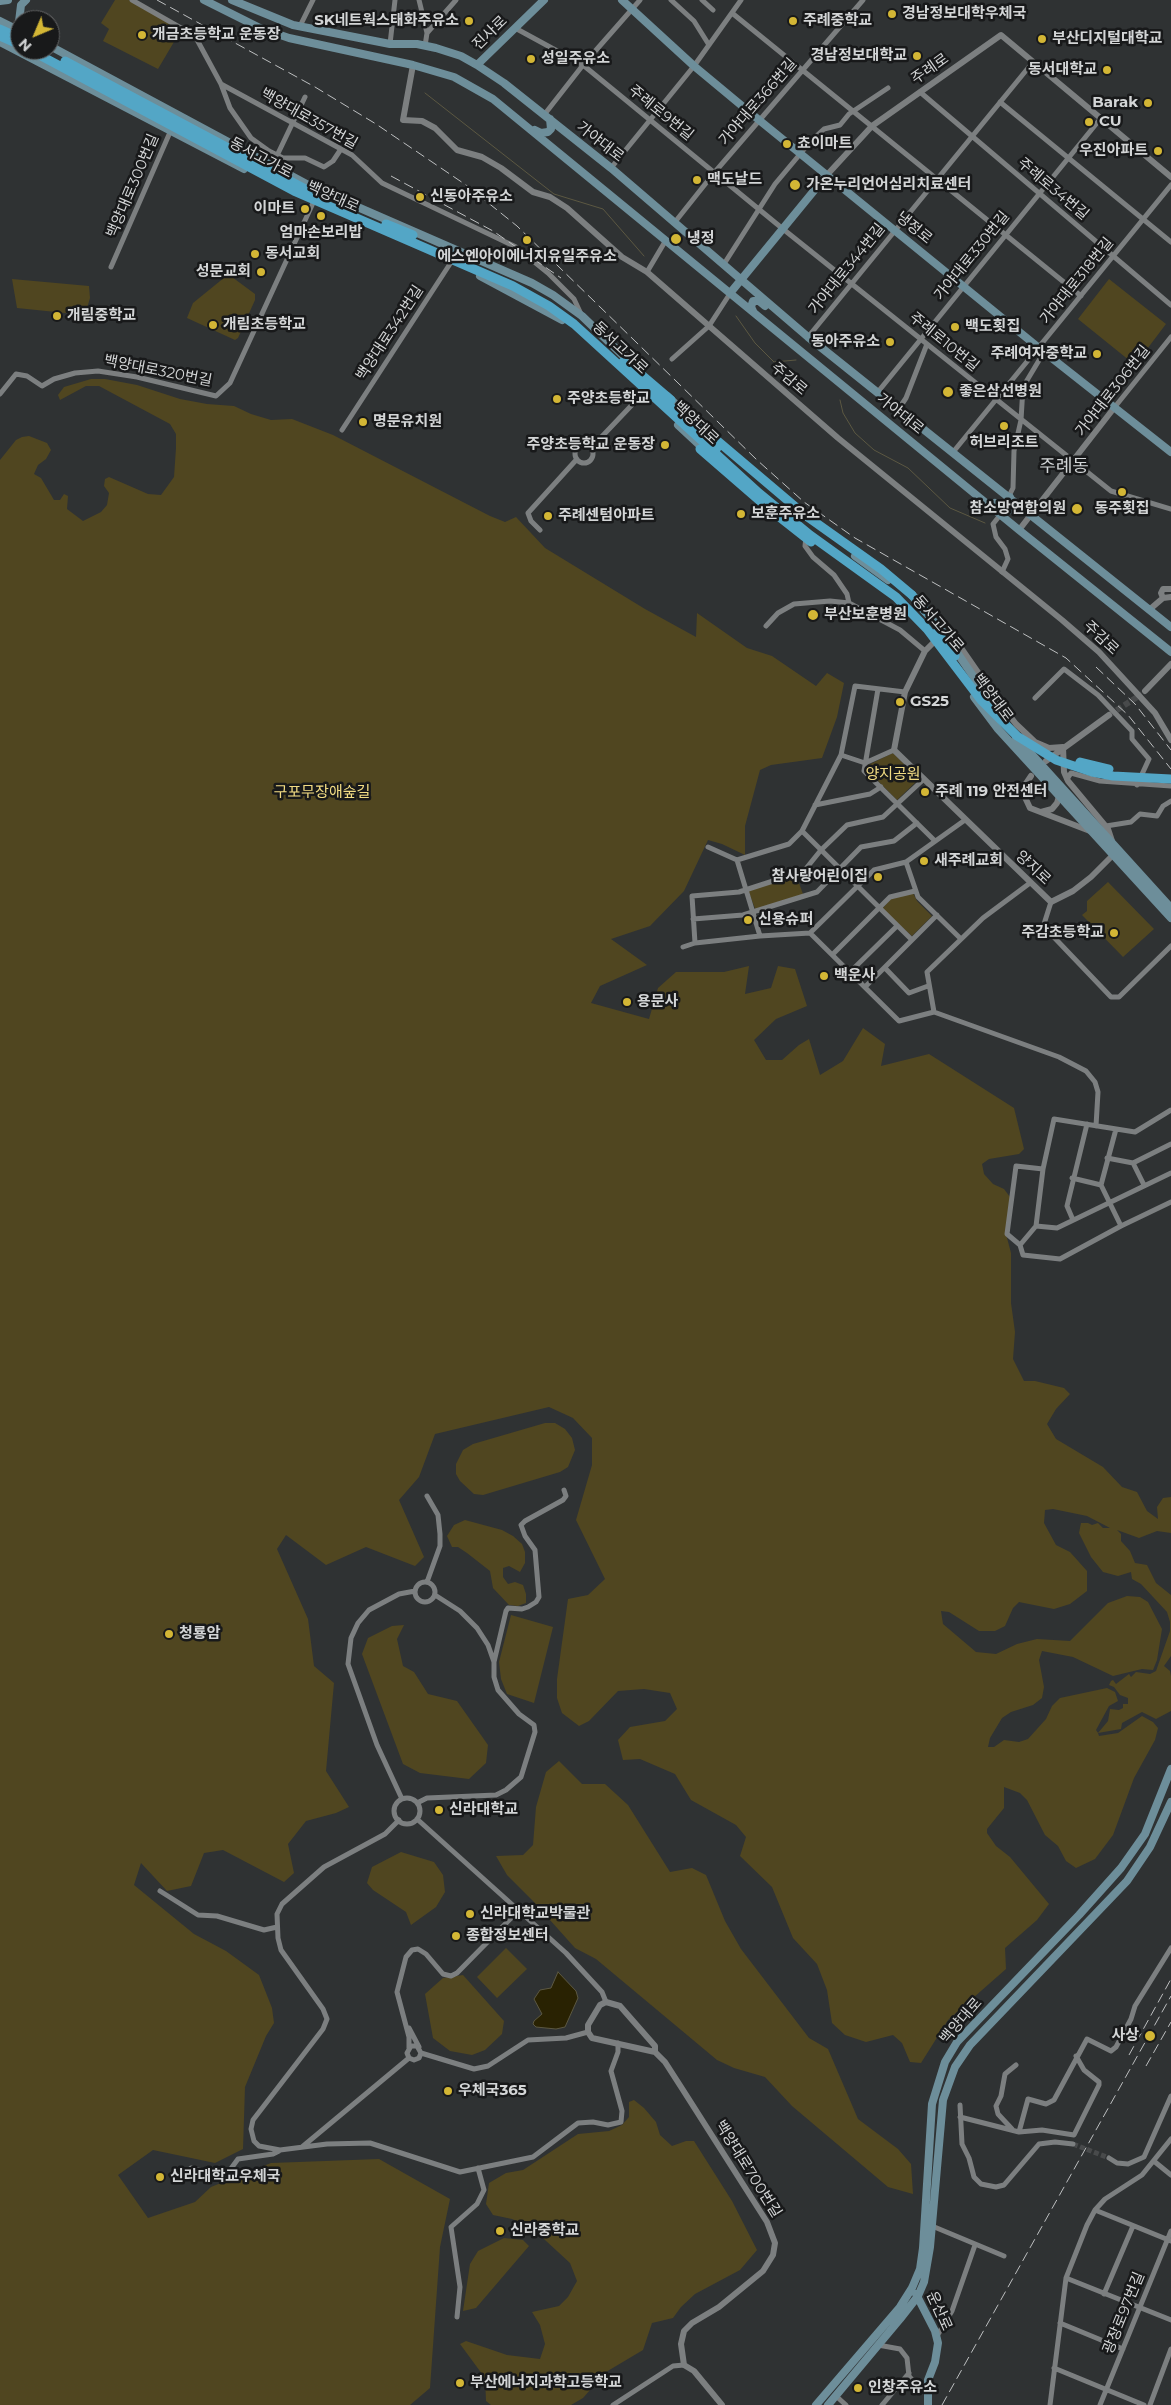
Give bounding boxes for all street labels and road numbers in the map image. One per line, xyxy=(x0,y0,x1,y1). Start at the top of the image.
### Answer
street label: 진사로 xyxy=(469,12,511,54)
street label: 주례로 xyxy=(908,50,952,88)
street label: 가야대로366번길 xyxy=(715,55,801,149)
street label: 주례로9번길 xyxy=(625,81,697,145)
street label: 백양대로357번길 xyxy=(257,85,361,153)
street label: 가야대로 xyxy=(573,118,627,166)
street label: 백양대로300번길 xyxy=(103,131,163,241)
street label: 동서고가로 xyxy=(226,134,296,182)
street label: 주례로34번길 xyxy=(1014,154,1092,224)
street label: 백양대로 xyxy=(304,178,362,216)
street label: 냉정로 xyxy=(892,208,936,248)
street label: 가야대로330번길 xyxy=(931,208,1013,304)
street label: 가야대로344번길 xyxy=(805,220,889,318)
street label: 가야대로318번길 xyxy=(1037,234,1117,328)
street label: 백양대로342번길 xyxy=(353,282,427,384)
street label: 주례로10번길 xyxy=(906,308,982,376)
street label: 동서고가로 xyxy=(589,318,651,378)
street label: 가야대로306번길 xyxy=(1072,342,1154,440)
street label: 백양대로320번길 xyxy=(102,352,214,390)
street label: 주감로 xyxy=(767,359,811,399)
street label: 가야대로 xyxy=(873,390,927,438)
street label: 백양대로 xyxy=(670,398,722,448)
street label: 동서고가로 xyxy=(909,592,967,656)
street label: 주감로 xyxy=(1080,617,1122,659)
street label: 백양대로 xyxy=(969,671,1017,725)
street label: 양지로 xyxy=(1012,847,1054,889)
street label: 백양대로 xyxy=(936,1994,986,2048)
street label: 백양대로700번길 xyxy=(711,2117,785,2221)
street label: 광장로97번길 xyxy=(1099,2269,1149,2357)
street label: 운산로 xyxy=(922,2288,956,2334)

